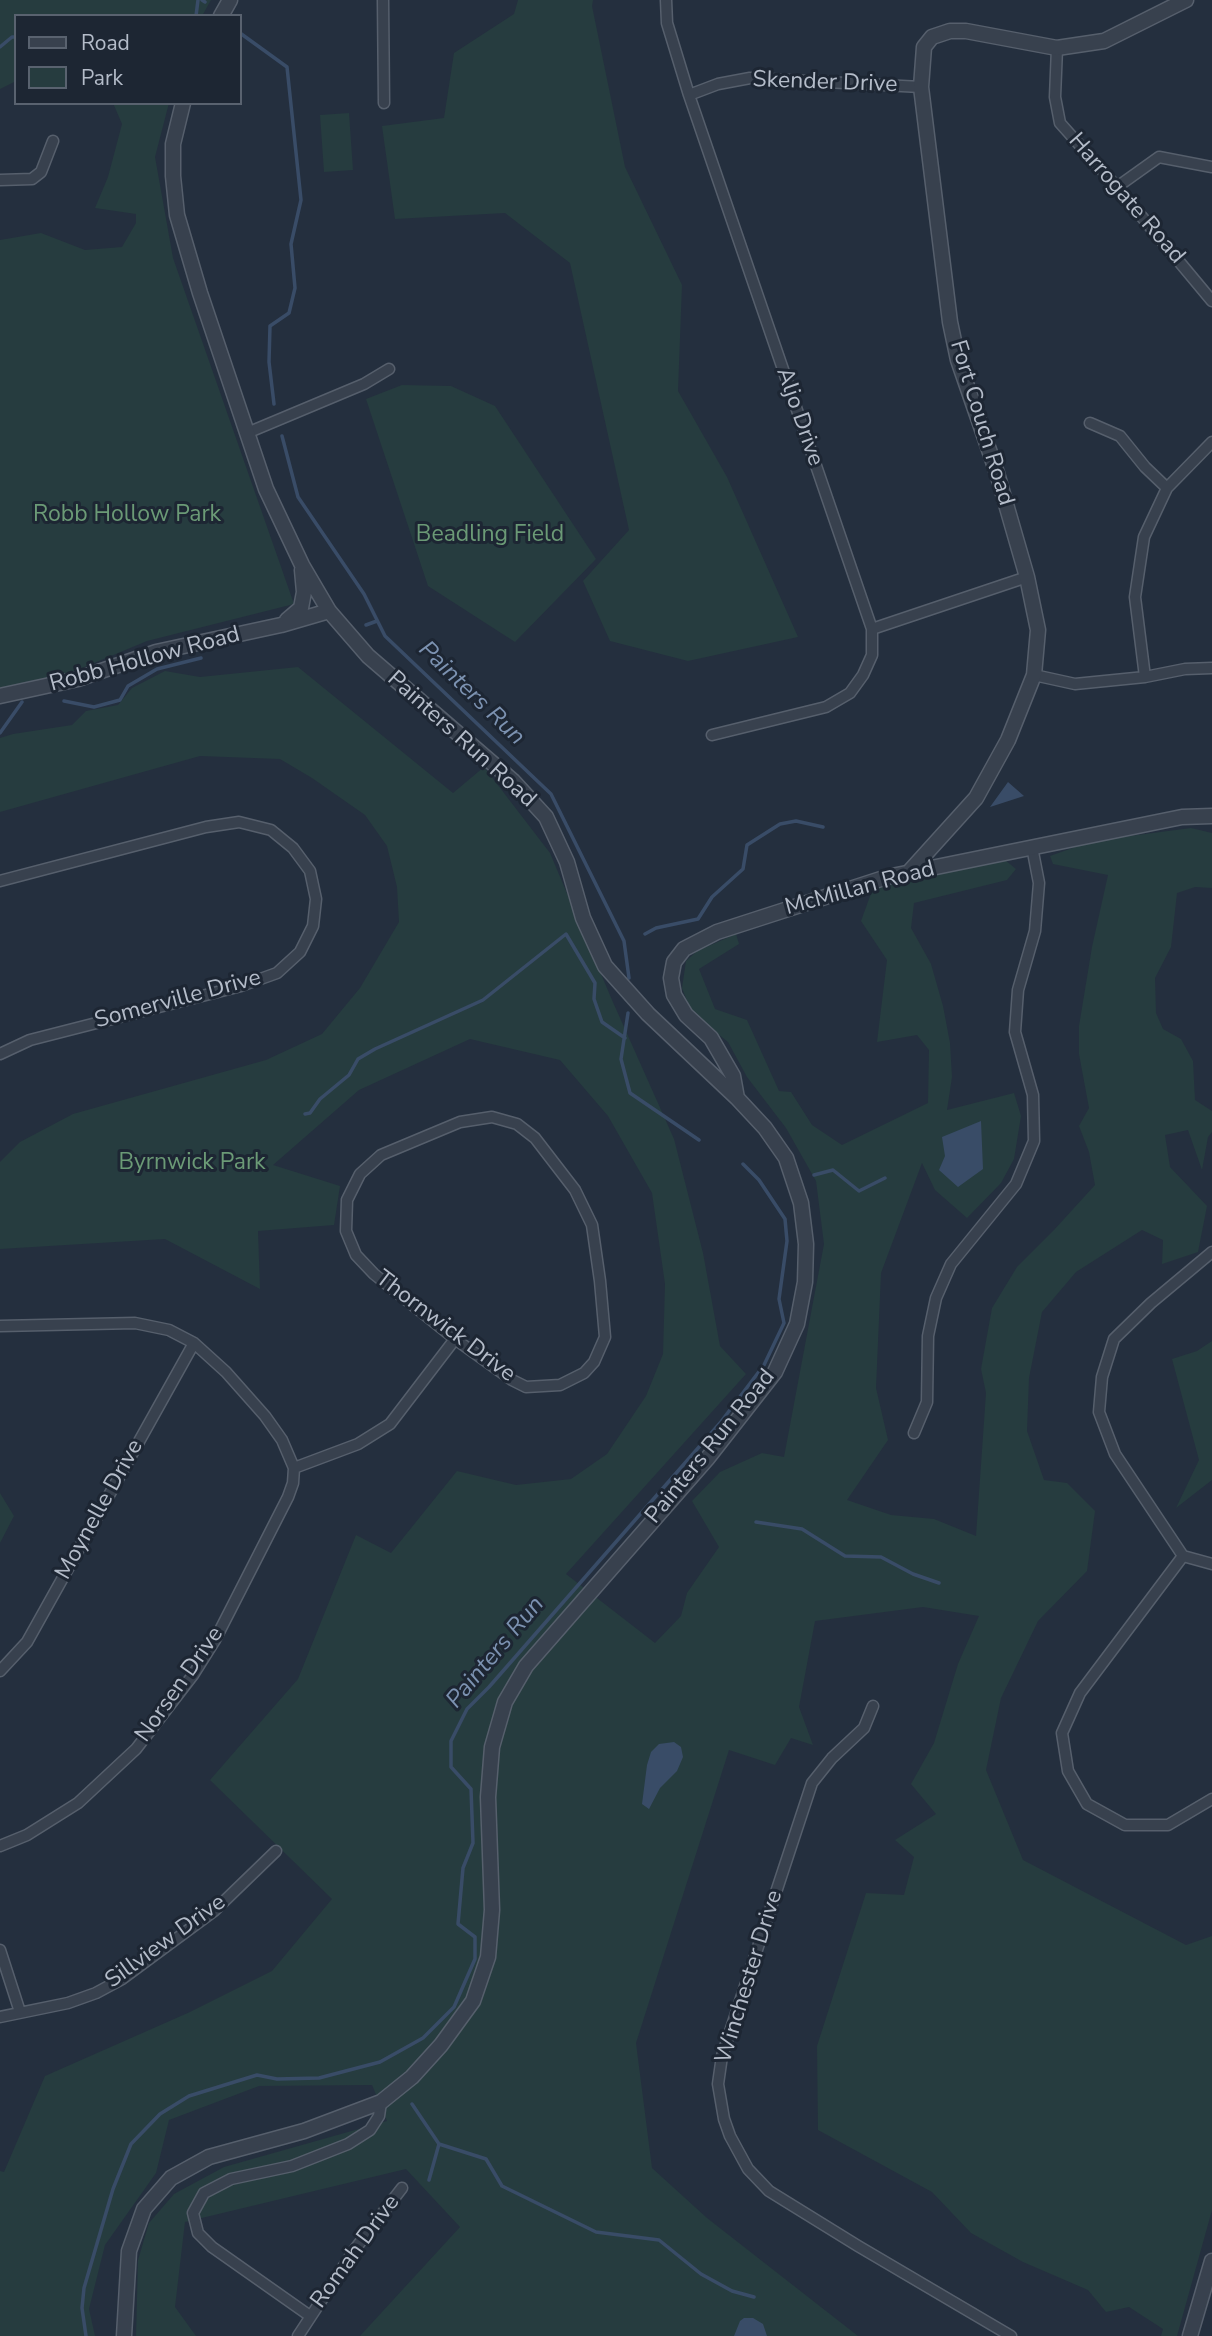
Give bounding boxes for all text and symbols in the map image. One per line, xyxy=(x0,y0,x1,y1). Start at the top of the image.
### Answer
legend xyxy=(14,14,242,105)
text: Road xyxy=(81,29,130,57)
text: Park xyxy=(81,64,123,92)
street label: Skender Drive xyxy=(752,67,898,99)
street label: Harrogate Road xyxy=(1062,128,1190,270)
street label: Fort Couch Road xyxy=(943,337,1019,509)
street label: Aljo Drive xyxy=(769,364,829,470)
park label: Robb Hollow Park xyxy=(33,501,221,529)
park label: Beadling Field xyxy=(416,521,564,549)
street label: Robb Hollow Road xyxy=(47,621,243,699)
water label: Painters Run xyxy=(412,636,530,752)
street label: Painters Run Road xyxy=(381,666,541,814)
street label: McMillan Road xyxy=(782,856,938,922)
street label: Somerville Drive xyxy=(92,965,264,1035)
park label: Byrnwick Park xyxy=(118,1149,266,1177)
street label: Thornwick Drive xyxy=(370,1265,520,1389)
street label: Painters Run Road xyxy=(640,1364,782,1530)
street label: Moynelle Drive xyxy=(50,1435,150,1585)
water label: Painters Run xyxy=(441,1591,551,1715)
street label: Norsen Drive xyxy=(130,1622,230,1748)
street label: Winchester Drive xyxy=(711,1887,789,2067)
street label: Sillview Drive xyxy=(100,1889,232,1995)
street label: Romah Drive xyxy=(306,2190,406,2314)

